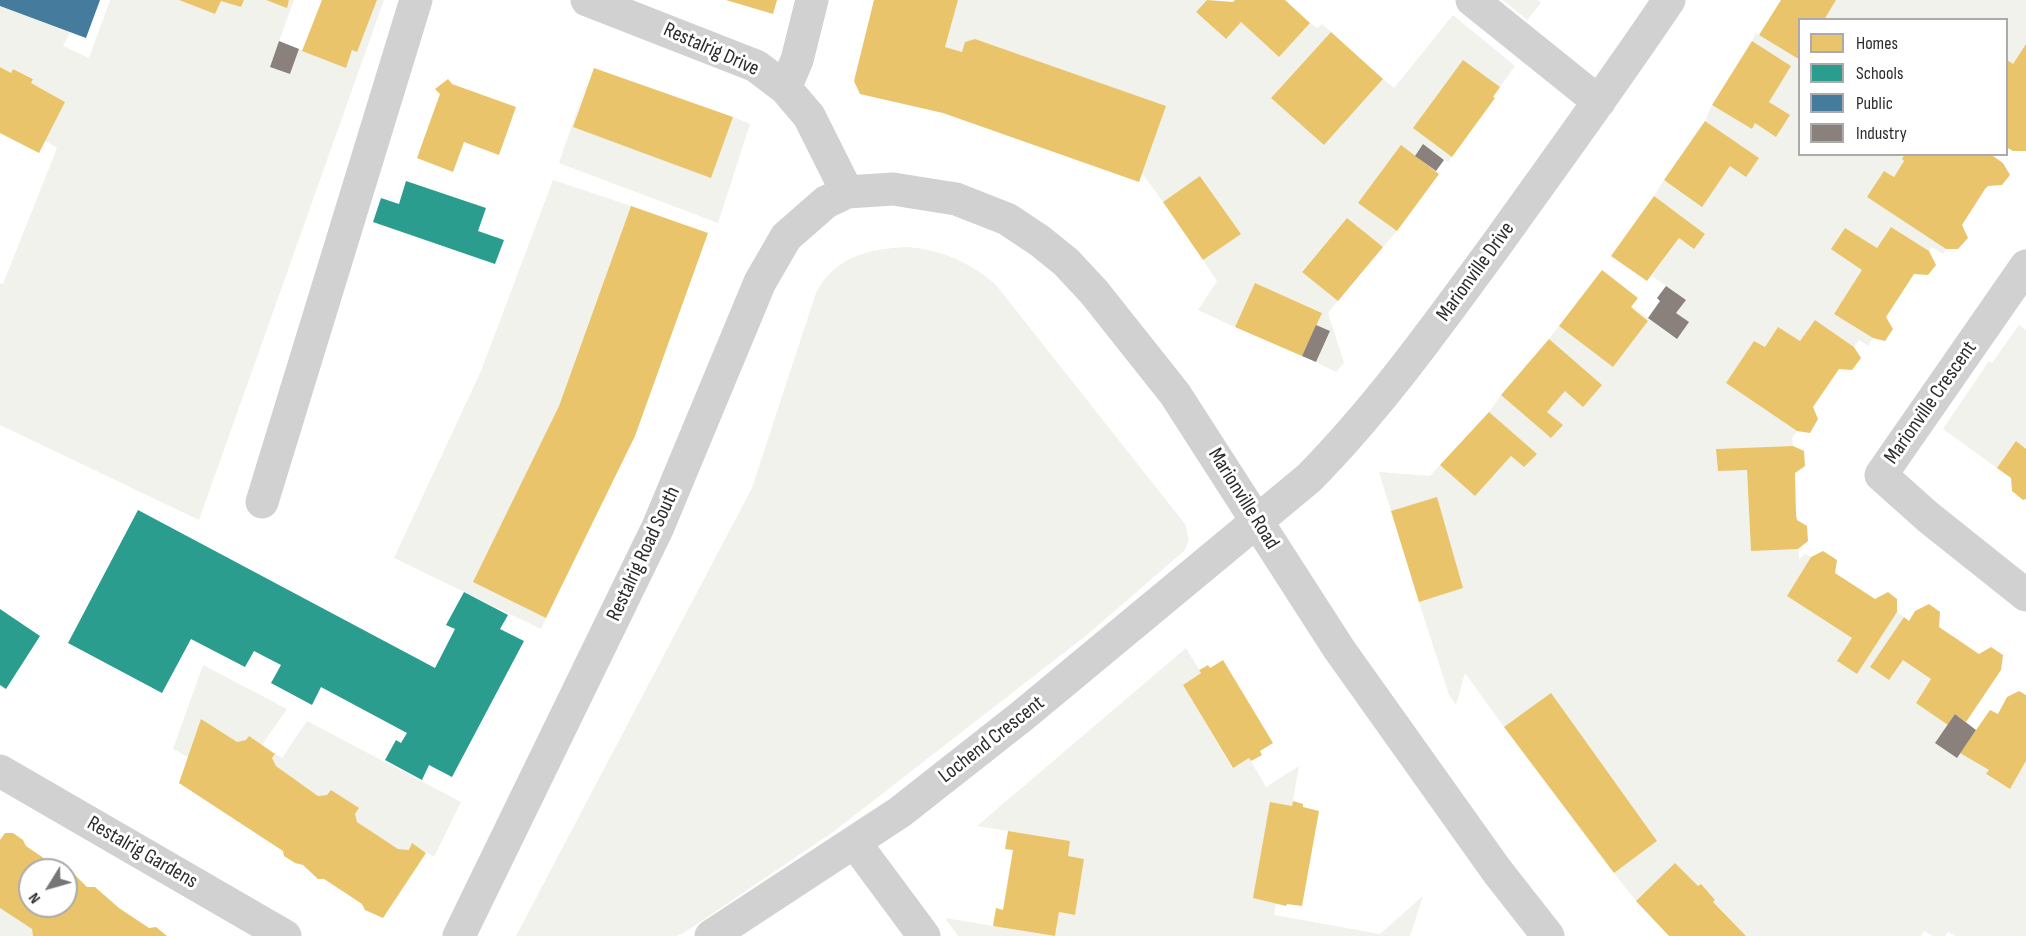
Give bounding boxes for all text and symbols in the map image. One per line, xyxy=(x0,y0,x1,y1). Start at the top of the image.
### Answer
street label: Restalrig Drive xyxy=(659,18,763,82)
legend xyxy=(1798,18,2008,156)
text: Homes xyxy=(1856,33,1898,54)
text: Schools xyxy=(1856,63,1903,84)
text: Public xyxy=(1856,93,1893,114)
text: Industry xyxy=(1856,123,1907,144)
street label: Marionville Drive xyxy=(1432,217,1520,327)
street label: Marionville Crescent xyxy=(1879,337,1983,469)
street label: Marionville Road xyxy=(1202,444,1284,554)
street label: Restalrig Road South xyxy=(602,483,686,625)
street label: Lochend Crescent xyxy=(934,691,1050,789)
street label: Restalrig Gardens xyxy=(82,811,202,895)
north arrow xyxy=(18,858,78,918)
text: N xyxy=(25,889,45,907)

